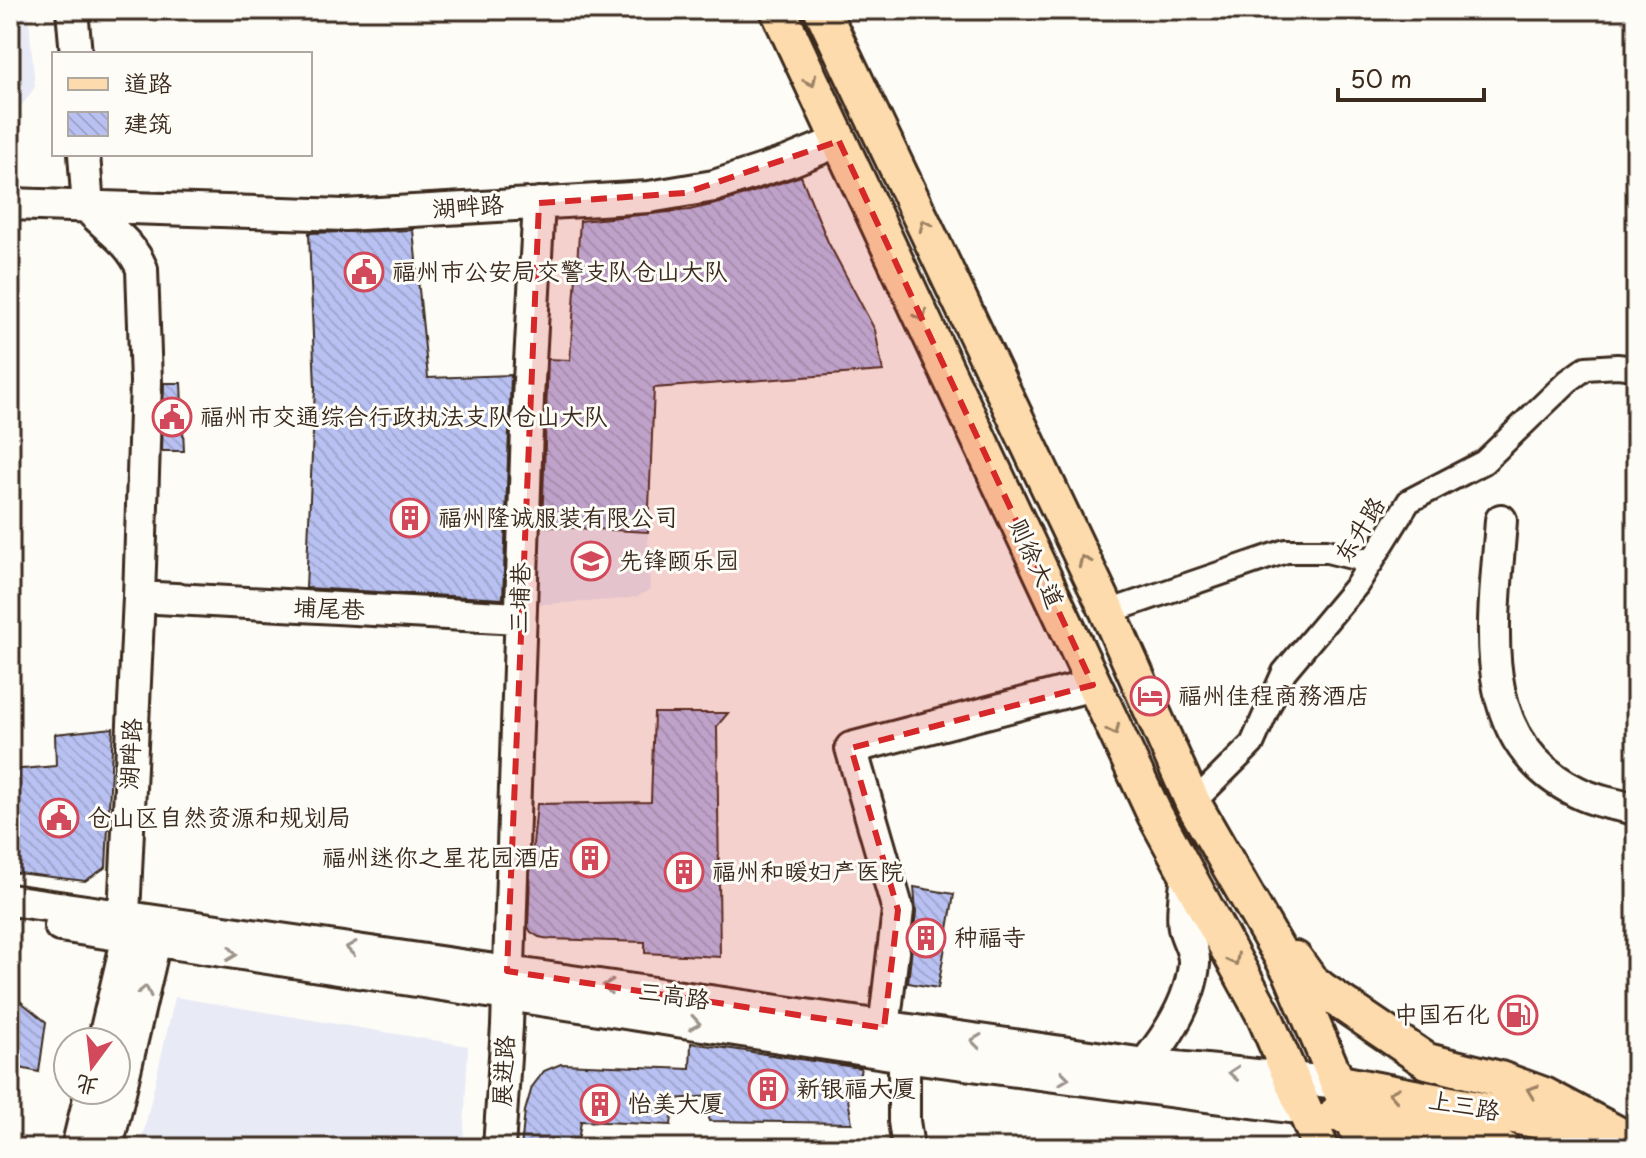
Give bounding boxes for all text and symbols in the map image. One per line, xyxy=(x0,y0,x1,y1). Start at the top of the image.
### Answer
legend xyxy=(52,52,312,156)
scale bar xyxy=(1338,52,1484,102)
text: 50 m xyxy=(1350,60,1412,96)
text: 道路 xyxy=(124,64,172,100)
one-way arrow xyxy=(801,72,817,87)
text: 建筑 xyxy=(124,104,172,140)
street label: 湖畔路 xyxy=(431,185,505,225)
one-way arrow xyxy=(919,219,935,233)
public building icon: 福州市公安局交警支队仓山大队 xyxy=(343,251,385,293)
place label: 福州市公安局交警支队仓山大队 xyxy=(392,252,728,288)
one-way arrow xyxy=(911,308,927,323)
public building icon: 福州市交通综合行政执法支队仓山大队 xyxy=(151,396,193,438)
place label: 福州市交通综合行政执法支队仓山大队 xyxy=(200,397,608,433)
street label: 东升路 xyxy=(1324,489,1393,569)
building icon: 福州隆诚服装有限公司 xyxy=(389,497,431,539)
place label: 福州隆诚服装有限公司 xyxy=(438,498,678,534)
street label: 则徐大道 xyxy=(1001,511,1074,613)
school or university icon: 先锋颐乐园 xyxy=(570,540,612,582)
place label: 先锋颐乐园 xyxy=(619,541,739,577)
one-way arrow xyxy=(1078,555,1094,569)
street label: 三埔巷 xyxy=(499,561,537,635)
street label: 埔尾巷 xyxy=(292,587,366,627)
hotel icon: 福州佳程商務酒店 xyxy=(1129,675,1171,717)
place label: 福州佳程商務酒店 xyxy=(1178,676,1370,712)
street label: 湖畔路 xyxy=(109,717,149,791)
one-way arrow xyxy=(1104,721,1120,736)
public building icon: 仓山区自然资源和规划局 xyxy=(38,797,80,839)
place label: 仓山区自然资源和规划局 xyxy=(87,798,351,834)
building icon: 福州迷你之星花园酒店 xyxy=(569,837,611,879)
place label: 福州迷你之星花园酒店 xyxy=(322,838,562,874)
building icon: 福州和暖妇产医院 xyxy=(663,851,705,893)
place label: 福州和暖妇产医院 xyxy=(712,852,904,888)
building icon: 种福寺 xyxy=(905,917,947,959)
place label: 种福寺 xyxy=(954,918,1026,954)
one-way arrow xyxy=(344,940,358,957)
one-way arrow xyxy=(225,945,239,962)
one-way arrow xyxy=(1225,952,1240,966)
street label: 三高路 xyxy=(636,971,712,1017)
one-way arrow xyxy=(601,979,615,996)
one-way arrow xyxy=(136,984,153,998)
fuel station icon: 中国石化 xyxy=(1497,994,1539,1036)
place label: 中国石化 xyxy=(1394,995,1490,1031)
one-way arrow xyxy=(688,1014,702,1031)
north arrow xyxy=(52,1026,132,1106)
one-way arrow xyxy=(970,1032,983,1049)
street label: 展进路 xyxy=(482,1034,522,1108)
one-way arrow xyxy=(1227,1065,1240,1082)
text: 北 xyxy=(72,1068,101,1106)
building icon: 新银福大厦 xyxy=(747,1068,789,1110)
place label: 新银福大厦 xyxy=(796,1069,916,1105)
one-way arrow xyxy=(1057,1069,1071,1086)
street label: 上三路 xyxy=(1426,1080,1503,1128)
building icon: 怡美大厦 xyxy=(579,1083,621,1125)
place label: 怡美大厦 xyxy=(628,1084,724,1120)
one-way arrow xyxy=(1526,1084,1540,1101)
one-way arrow xyxy=(1388,1087,1401,1104)

